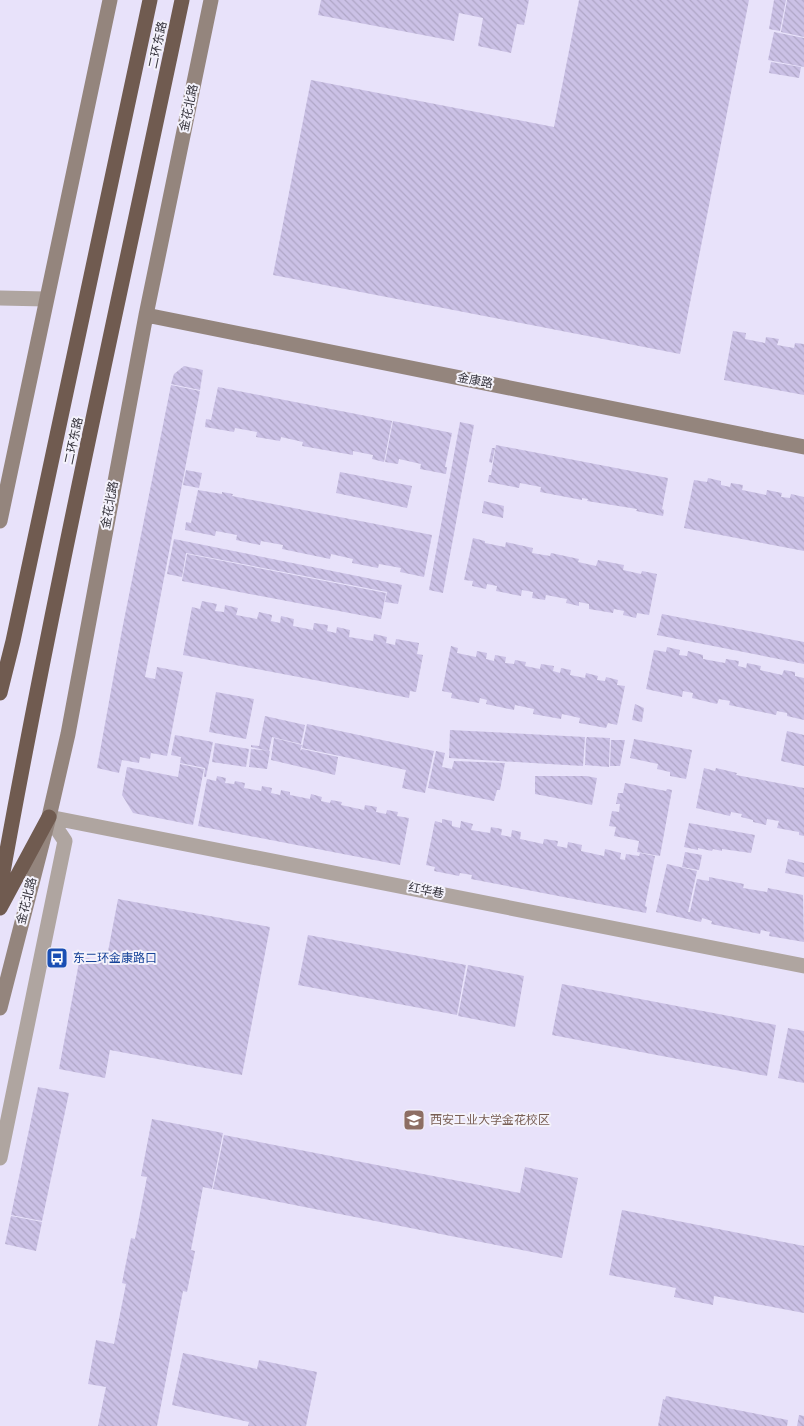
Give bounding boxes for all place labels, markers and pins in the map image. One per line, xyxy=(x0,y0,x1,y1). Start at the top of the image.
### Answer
bus stop icon: 东二环金康路口 xyxy=(45,946,69,970)
place label: 东二环金康路口 xyxy=(73,951,157,966)
school or university icon: 西安工业大学金花校区 xyxy=(402,1108,426,1132)
place label: 西安工业大学金花校区 xyxy=(430,1113,550,1128)

